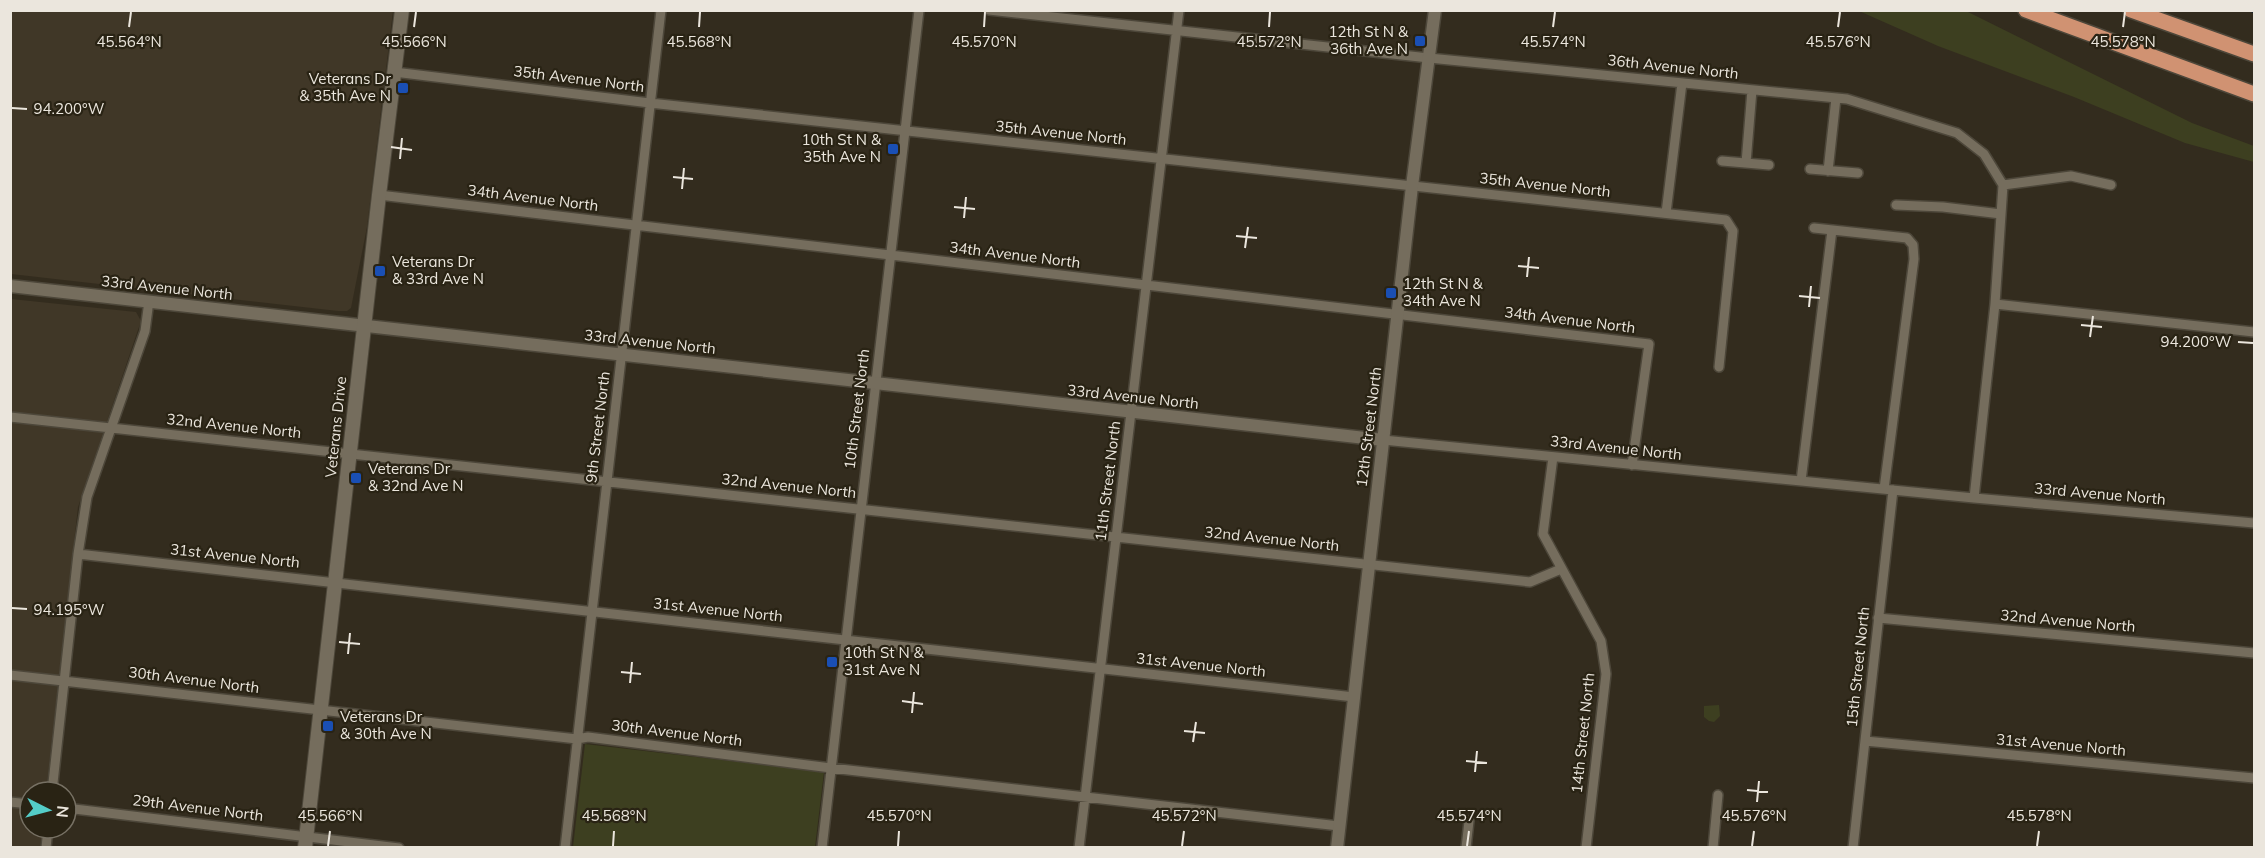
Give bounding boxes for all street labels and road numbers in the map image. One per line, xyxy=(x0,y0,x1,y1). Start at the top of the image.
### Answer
street label: 36th Avenue North xyxy=(1607,50,1740,83)
street label: 35th Avenue North xyxy=(513,61,646,96)
street label: 35th Avenue North xyxy=(995,116,1128,149)
street label: 35th Avenue North xyxy=(1479,168,1612,201)
street label: 34th Avenue North xyxy=(467,180,600,215)
street label: 34th Avenue North xyxy=(949,237,1082,272)
street label: 33rd Avenue North xyxy=(100,271,234,304)
street label: 34th Avenue North xyxy=(1504,302,1637,337)
street label: 33rd Avenue North xyxy=(583,325,717,358)
street label: 10th Street North xyxy=(840,348,873,470)
street label: 12th Street North xyxy=(1352,366,1385,488)
street label: 9th Street North xyxy=(581,370,614,484)
street label: Veterans Drive xyxy=(321,375,350,479)
street label: 33rd Avenue North xyxy=(1066,380,1200,413)
street label: 32nd Avenue North xyxy=(166,409,302,442)
street label: 11th Street North xyxy=(1091,420,1124,542)
street label: 33rd Avenue North xyxy=(1549,431,1683,464)
street label: 32nd Avenue North xyxy=(721,469,857,502)
street label: 33rd Avenue North xyxy=(2033,478,2167,509)
street label: 32nd Avenue North xyxy=(1204,522,1340,555)
street label: 31st Avenue North xyxy=(169,539,301,572)
street label: 31st Avenue North xyxy=(652,593,784,626)
street label: 32nd Avenue North xyxy=(2000,605,2136,636)
street label: 15th Street North xyxy=(1842,606,1873,728)
street label: 31st Avenue North xyxy=(1135,648,1267,681)
street label: 30th Avenue North xyxy=(128,662,261,697)
street label: 14th Street North xyxy=(1567,672,1598,794)
street label: 30th Avenue North xyxy=(611,715,744,750)
street label: 31st Avenue North xyxy=(1995,729,2127,760)
street label: 29th Avenue North xyxy=(132,790,265,825)

